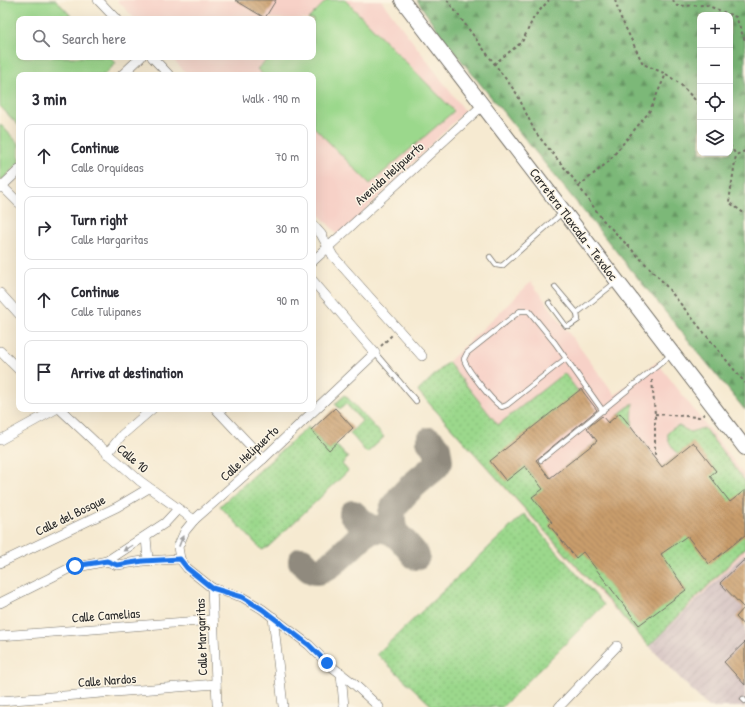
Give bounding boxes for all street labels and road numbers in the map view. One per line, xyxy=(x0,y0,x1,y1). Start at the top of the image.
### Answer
street label: Avenida Helipuerto xyxy=(351,137,427,209)
street label: Carretera Tlaxcala - Texoloc xyxy=(526,164,622,284)
street label: Calle Helipuerto xyxy=(216,421,282,485)
street label: Calle 10 xyxy=(113,439,153,477)
street label: Calle del Bosque xyxy=(32,490,108,540)
street label: Calle Margaritas xyxy=(191,598,211,676)
street label: Calle Camelias xyxy=(71,604,141,626)
street label: Calle Nardos xyxy=(77,669,137,691)

